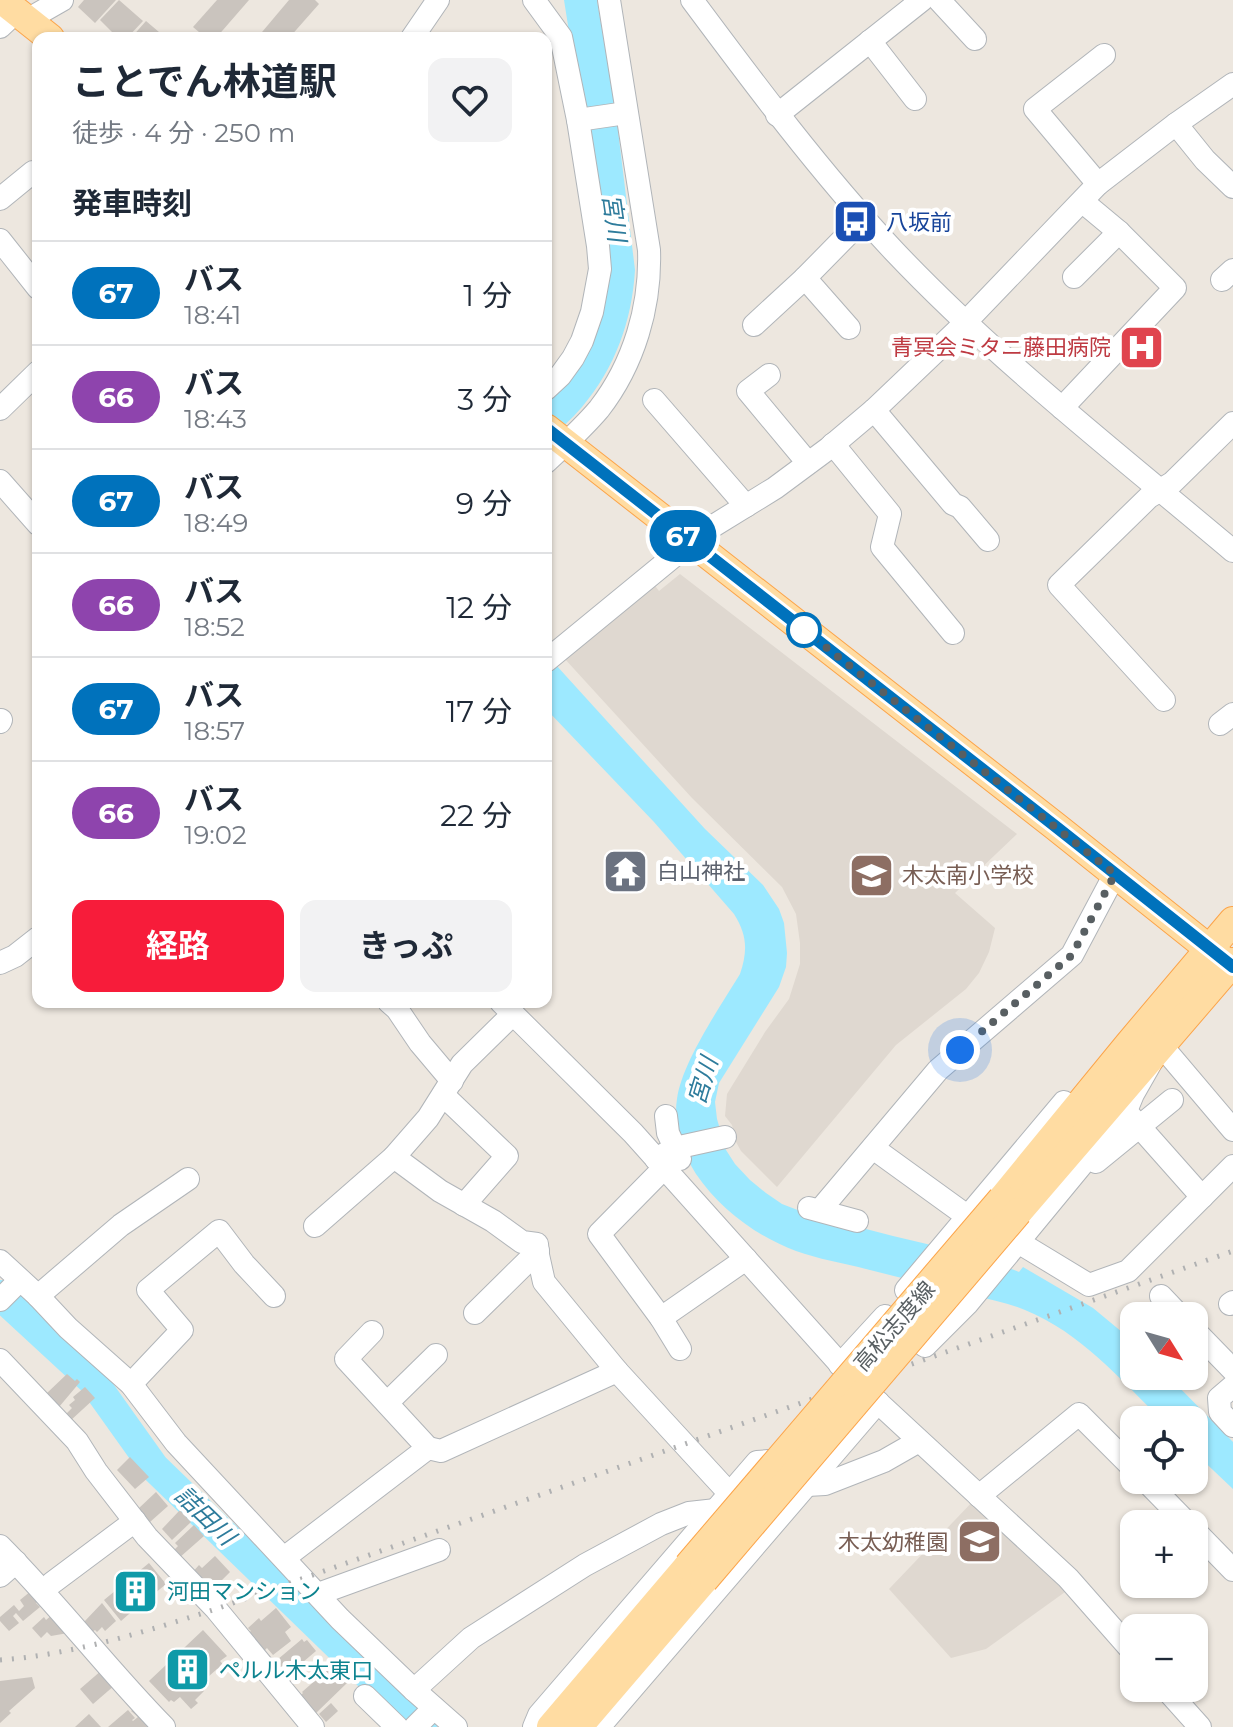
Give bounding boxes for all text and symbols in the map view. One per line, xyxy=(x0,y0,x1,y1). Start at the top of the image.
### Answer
text: ことでん林道駅 xyxy=(72,58,337,105)
button: heart xyxy=(428,58,512,142)
text: 徒歩 · 4 分 · 250 m xyxy=(72,117,295,149)
text: 発車時刻 xyxy=(72,185,192,222)
water label: 宮川 xyxy=(597,192,633,247)
bus stop icon: 八坂前 xyxy=(831,198,879,246)
place label: 八坂前 xyxy=(886,209,952,236)
text: バス xyxy=(184,261,244,298)
text: 67 xyxy=(98,276,134,310)
text: 1 分 xyxy=(463,277,512,314)
text: 18:41 xyxy=(184,299,241,331)
hospital icon: 青冥会ミタニ藤田病院 xyxy=(1118,323,1166,371)
place label: 青冥会ミタニ藤田病院 xyxy=(891,334,1111,361)
text: バス xyxy=(184,365,244,402)
text: 66 xyxy=(98,380,134,414)
text: 3 分 xyxy=(457,381,512,418)
text: 18:43 xyxy=(184,403,247,435)
text: バス xyxy=(184,469,244,506)
text: 67 xyxy=(98,484,134,518)
text: 9 分 xyxy=(456,485,512,522)
text: 18:49 xyxy=(184,507,248,539)
line badge: 67 xyxy=(647,510,719,562)
text: 67 xyxy=(665,519,701,553)
text: バス xyxy=(184,573,244,610)
text: 66 xyxy=(98,588,134,622)
text: 12 分 xyxy=(446,589,512,626)
text: 18:52 xyxy=(184,611,245,643)
unlabelled marker xyxy=(787,613,821,647)
text: バス xyxy=(184,677,244,714)
text: 67 xyxy=(98,692,134,726)
text: 17 分 xyxy=(446,693,512,730)
text: 18:57 xyxy=(184,715,245,747)
text: バス xyxy=(184,781,244,818)
text: 66 xyxy=(98,796,134,830)
text: 22 分 xyxy=(440,797,512,834)
text: 19:02 xyxy=(184,819,247,851)
temple icon: 白山神社 xyxy=(602,847,650,895)
school or university icon: 木太南小学校 xyxy=(847,851,895,899)
place label: 白山神社 xyxy=(657,858,745,885)
place label: 木太南小学校 xyxy=(902,862,1034,889)
button: 経路 xyxy=(72,900,284,992)
button: きっぷ xyxy=(300,900,512,992)
your location xyxy=(940,1030,980,1070)
water label: 宮川 xyxy=(682,1051,724,1108)
street label: 高松志度線 xyxy=(848,1276,941,1377)
north arrow xyxy=(1120,1302,1208,1390)
map controls xyxy=(1120,1302,1208,1702)
button: locate xyxy=(1120,1406,1208,1494)
water label: 詰田川 xyxy=(169,1480,243,1553)
button: + xyxy=(1120,1510,1208,1598)
school or university icon: 木太幼稚園 xyxy=(955,1518,1003,1566)
place label: 木太幼稚園 xyxy=(838,1529,948,1556)
building icon: 河田マンション xyxy=(112,1567,160,1615)
place label: 河田マンション xyxy=(167,1578,321,1605)
button: − xyxy=(1120,1614,1208,1702)
building icon: ペルル木太東口 xyxy=(164,1646,212,1694)
place label: ペルル木太東口 xyxy=(219,1657,373,1684)

